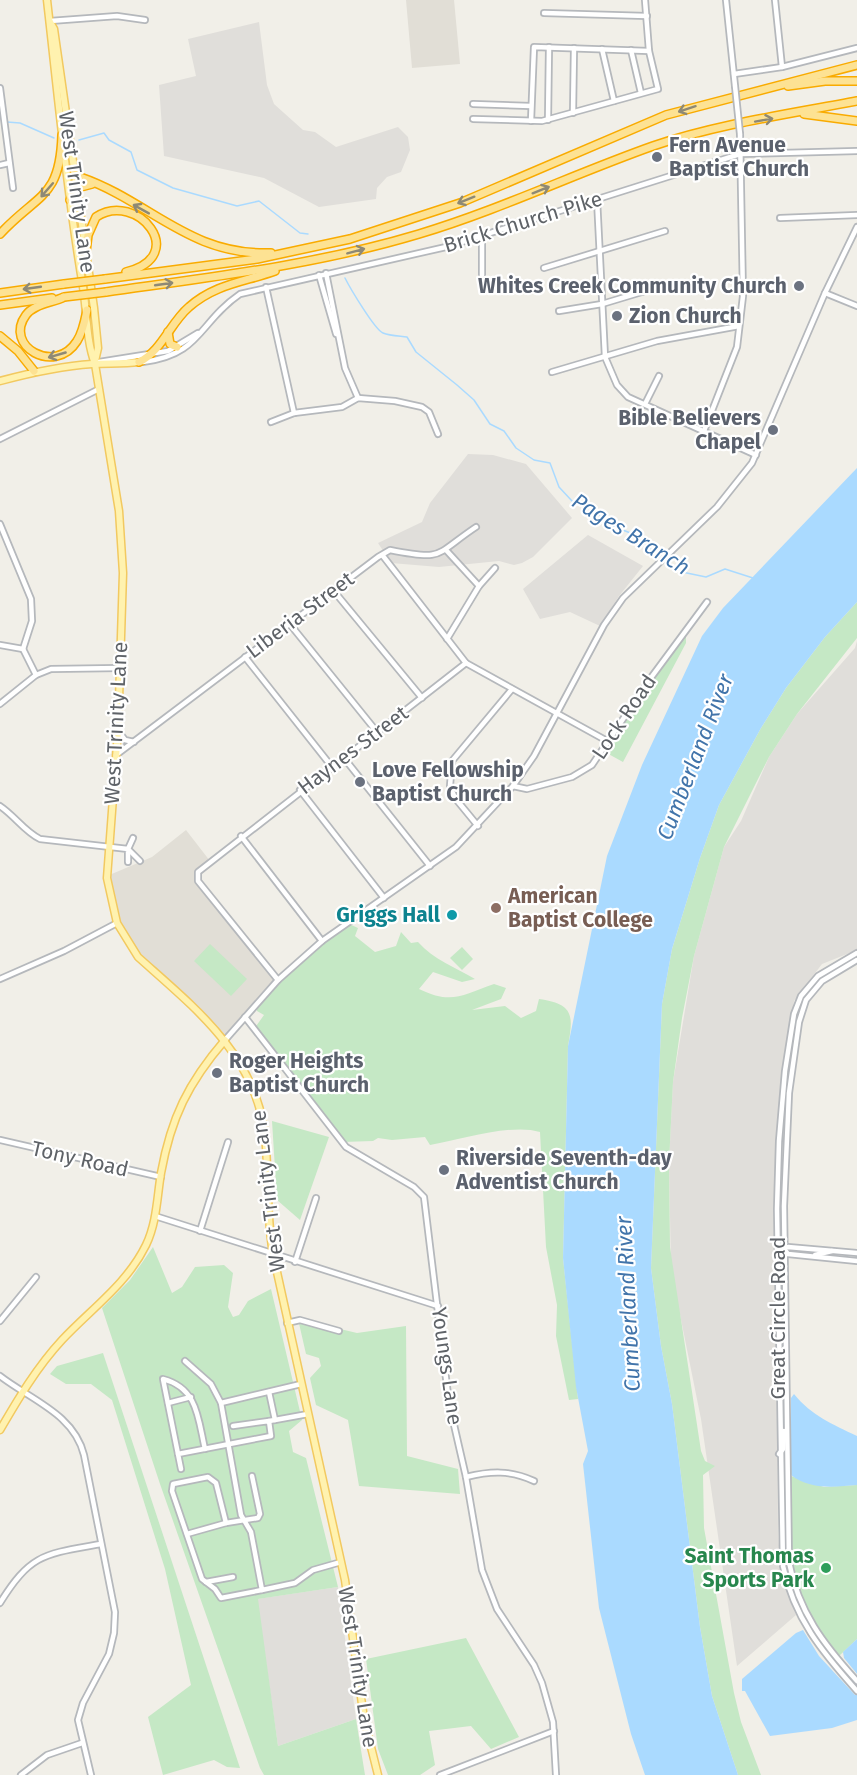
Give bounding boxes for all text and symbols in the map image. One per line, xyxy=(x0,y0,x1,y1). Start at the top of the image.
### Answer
one-way arrow xyxy=(678,104,697,115)
street label: West Trinity Lane xyxy=(53,110,101,274)
one-way arrow xyxy=(754,114,773,125)
place label: Fern Avenue Baptist Church xyxy=(669,132,809,182)
marker: Fern Avenue Baptist Church xyxy=(650,150,664,164)
one-way arrow xyxy=(41,182,54,198)
one-way arrow xyxy=(531,184,550,195)
street label: Brick Church Pike xyxy=(440,185,606,259)
one-way arrow xyxy=(458,195,476,206)
one-way arrow xyxy=(133,203,150,215)
one-way arrow xyxy=(346,245,365,257)
place label: Whites Creek Community Church xyxy=(478,273,787,299)
one-way arrow xyxy=(153,278,173,289)
marker: Whites Creek Community Church xyxy=(792,279,806,293)
one-way arrow xyxy=(23,283,42,294)
place label: Zion Church xyxy=(629,303,742,329)
marker: Zion Church xyxy=(610,309,624,323)
one-way arrow xyxy=(48,350,67,361)
place label: Bible Believers Chapel xyxy=(618,405,762,455)
marker: Bible Believers Chapel xyxy=(766,423,780,437)
water label: Pages Branch xyxy=(567,487,695,581)
street label: Liberia Street xyxy=(241,566,359,664)
street label: West Trinity Lane xyxy=(99,641,133,805)
street label: Lock Road xyxy=(586,670,662,764)
water label: Cumberland River xyxy=(651,670,739,844)
street label: Haynes Street xyxy=(293,700,414,800)
place label: Love Fellowship Baptist Church xyxy=(372,757,524,807)
marker: Love Fellowship Baptist Church xyxy=(353,775,367,789)
place label: American Baptist College xyxy=(507,883,653,933)
marker: American Baptist College xyxy=(489,901,503,915)
place label: Griggs Hall xyxy=(336,902,441,928)
marker: Griggs Hall xyxy=(445,908,459,922)
place label: Roger Heights Baptist Church xyxy=(229,1048,369,1098)
marker: Roger Heights Baptist Church xyxy=(210,1066,224,1080)
street label: West Trinity Lane xyxy=(245,1109,291,1273)
street label: Tony Road xyxy=(29,1135,131,1183)
place label: Riverside Seventh-day Adventist Church xyxy=(455,1145,672,1195)
marker: Riverside Seventh-day Adventist Church xyxy=(437,1163,451,1177)
water label: Cumberland River xyxy=(610,1215,646,1392)
street label: Great Circle Road xyxy=(765,1236,791,1400)
street label: Youngs Lane xyxy=(426,1305,468,1427)
place label: Saint Thomas Sports Park xyxy=(684,1543,814,1593)
marker: Saint Thomas Sports Park xyxy=(819,1561,833,1575)
street label: West Trinity Lane xyxy=(332,1585,384,1749)

